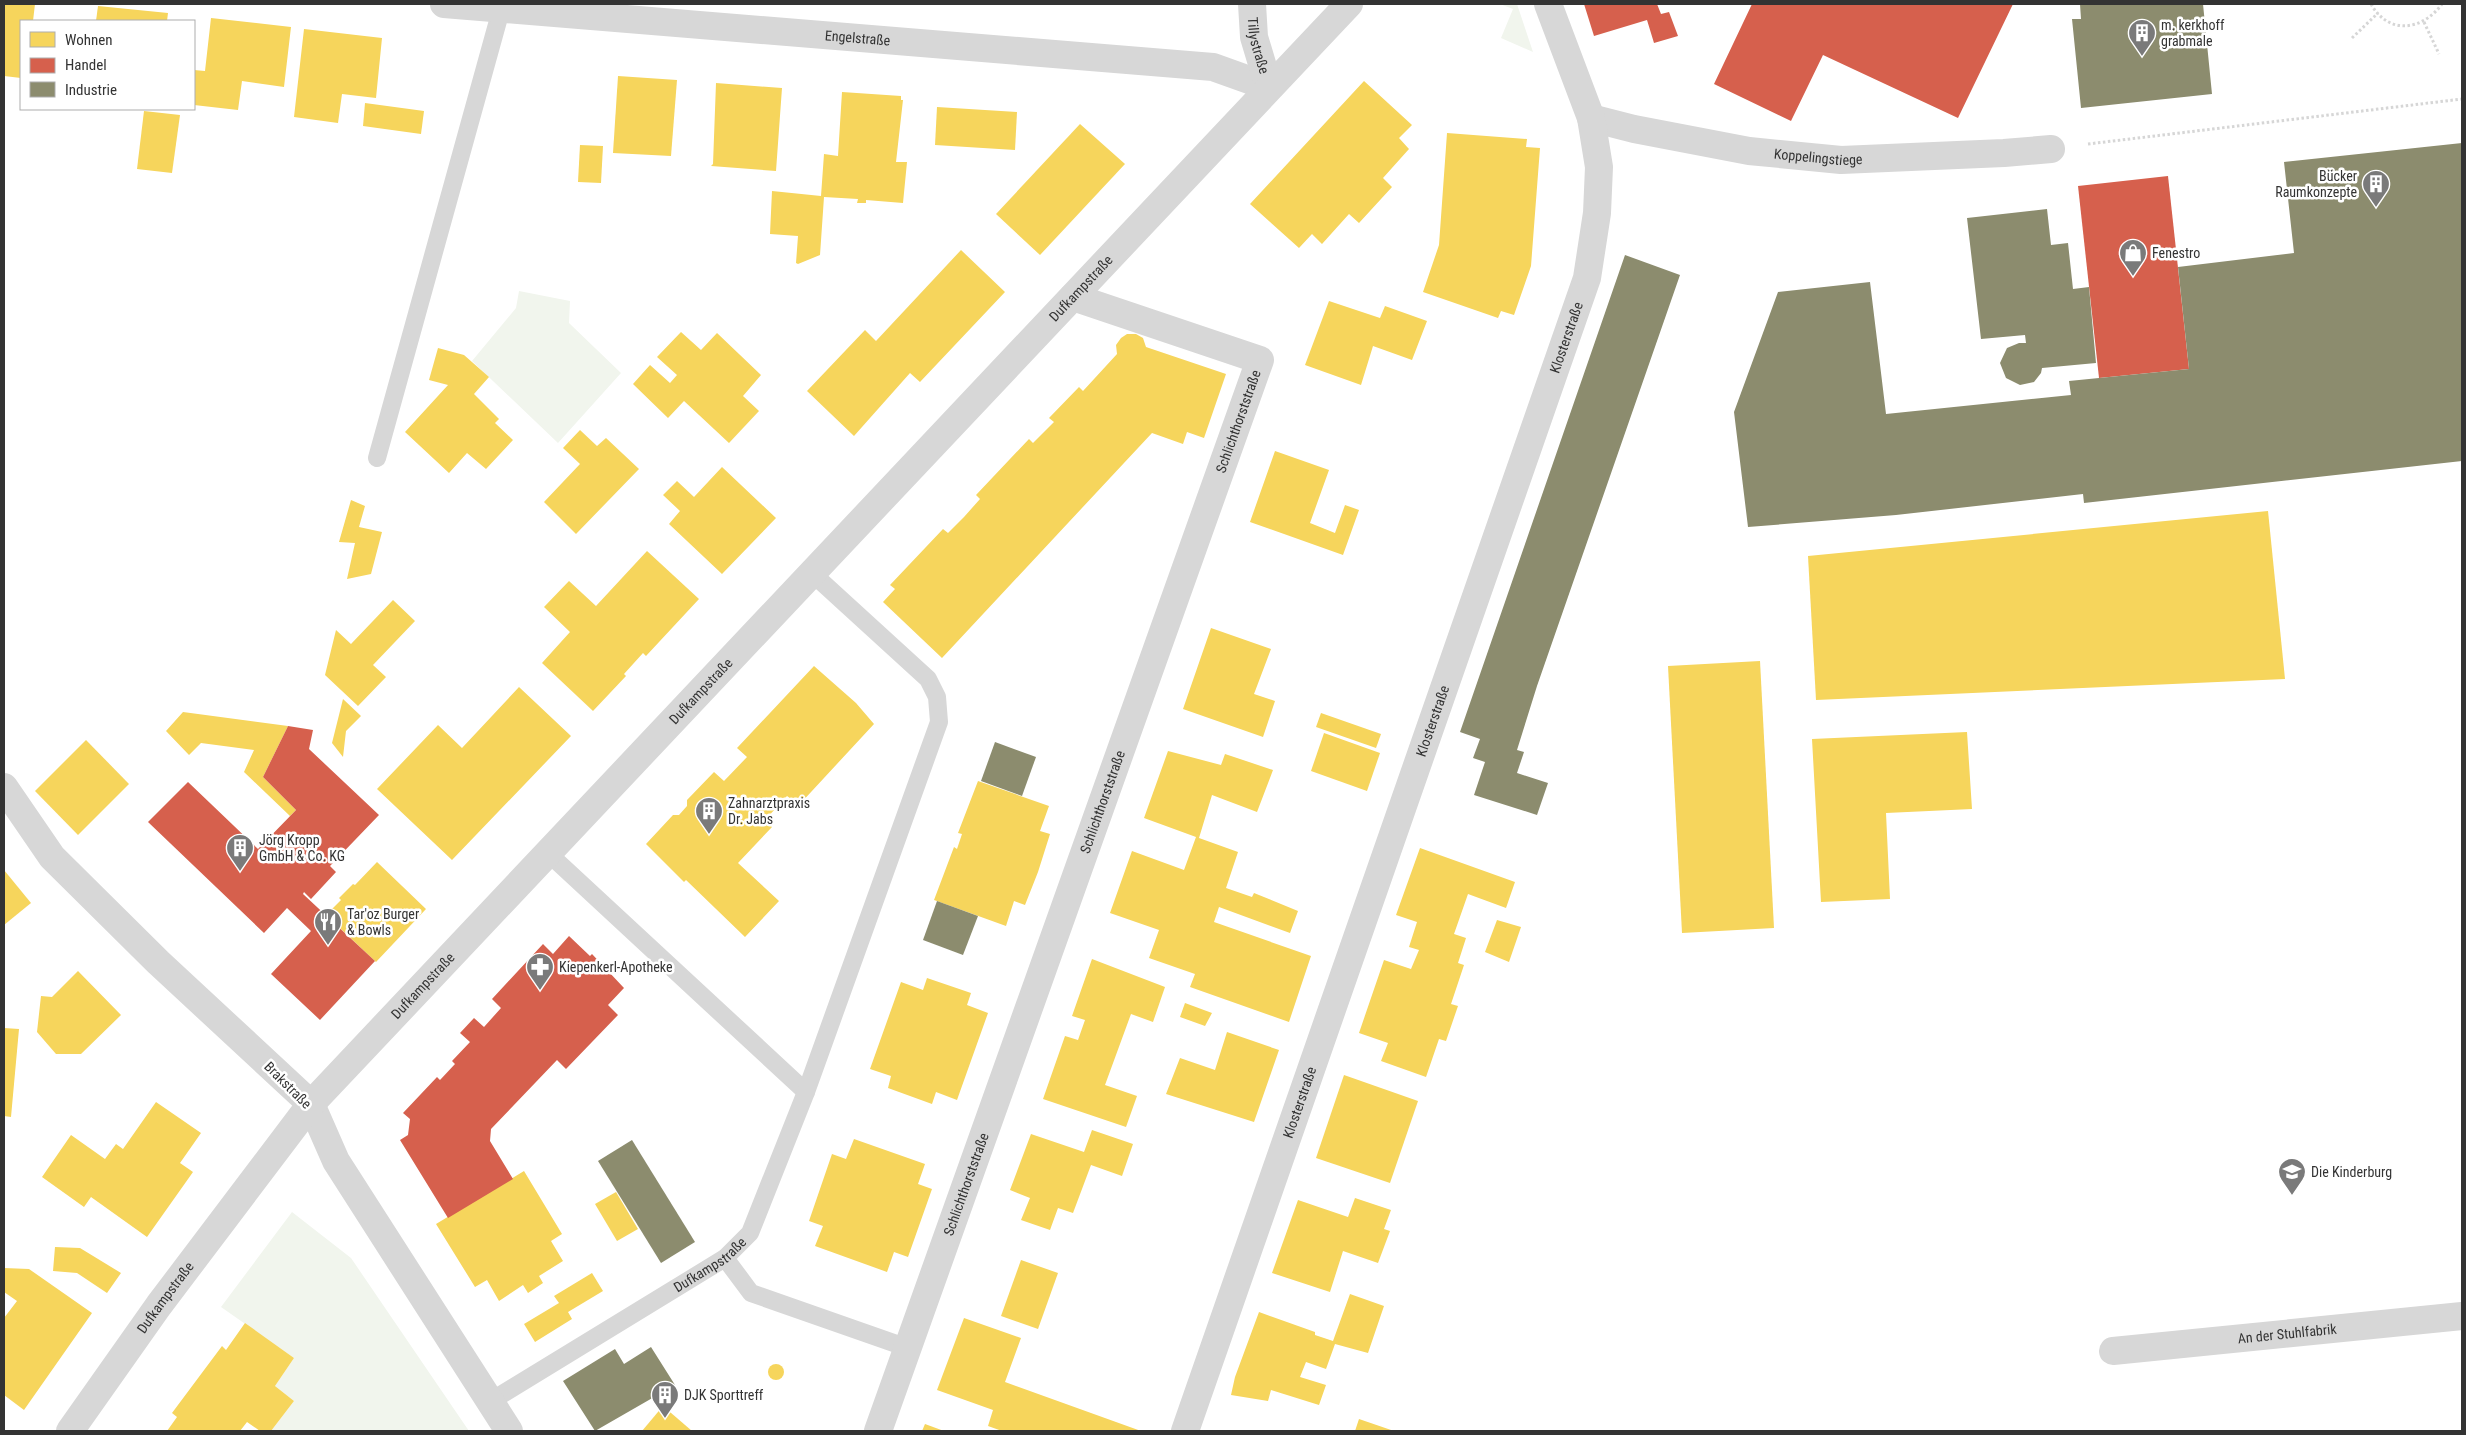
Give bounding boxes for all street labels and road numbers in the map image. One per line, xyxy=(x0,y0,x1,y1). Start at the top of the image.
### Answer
street label: Tillystraße xyxy=(1245,17,1273,76)
street label: Engelstraße xyxy=(824,27,891,49)
street label: Koppelingstiege xyxy=(1773,145,1863,168)
street label: Dufkampstraße xyxy=(1046,251,1116,324)
street label: Klosterstraße xyxy=(1546,299,1586,375)
street label: Schlichthorststraße xyxy=(1212,367,1264,475)
street label: Dufkampstraße xyxy=(666,654,736,727)
street label: Klosterstraße xyxy=(1413,683,1453,759)
street label: Schlichthorststraße xyxy=(1077,748,1128,855)
street label: Dufkampstraße xyxy=(388,949,458,1022)
street label: Brakstraße xyxy=(261,1058,315,1112)
street label: Klosterstraße xyxy=(1280,1064,1320,1140)
street label: Schlichthorststraße xyxy=(940,1130,992,1238)
street label: Dufkampstraße xyxy=(671,1234,749,1295)
street label: Dufkampstraße xyxy=(134,1258,197,1336)
street label: An der Stuhlfabrik xyxy=(2237,1321,2338,1346)

